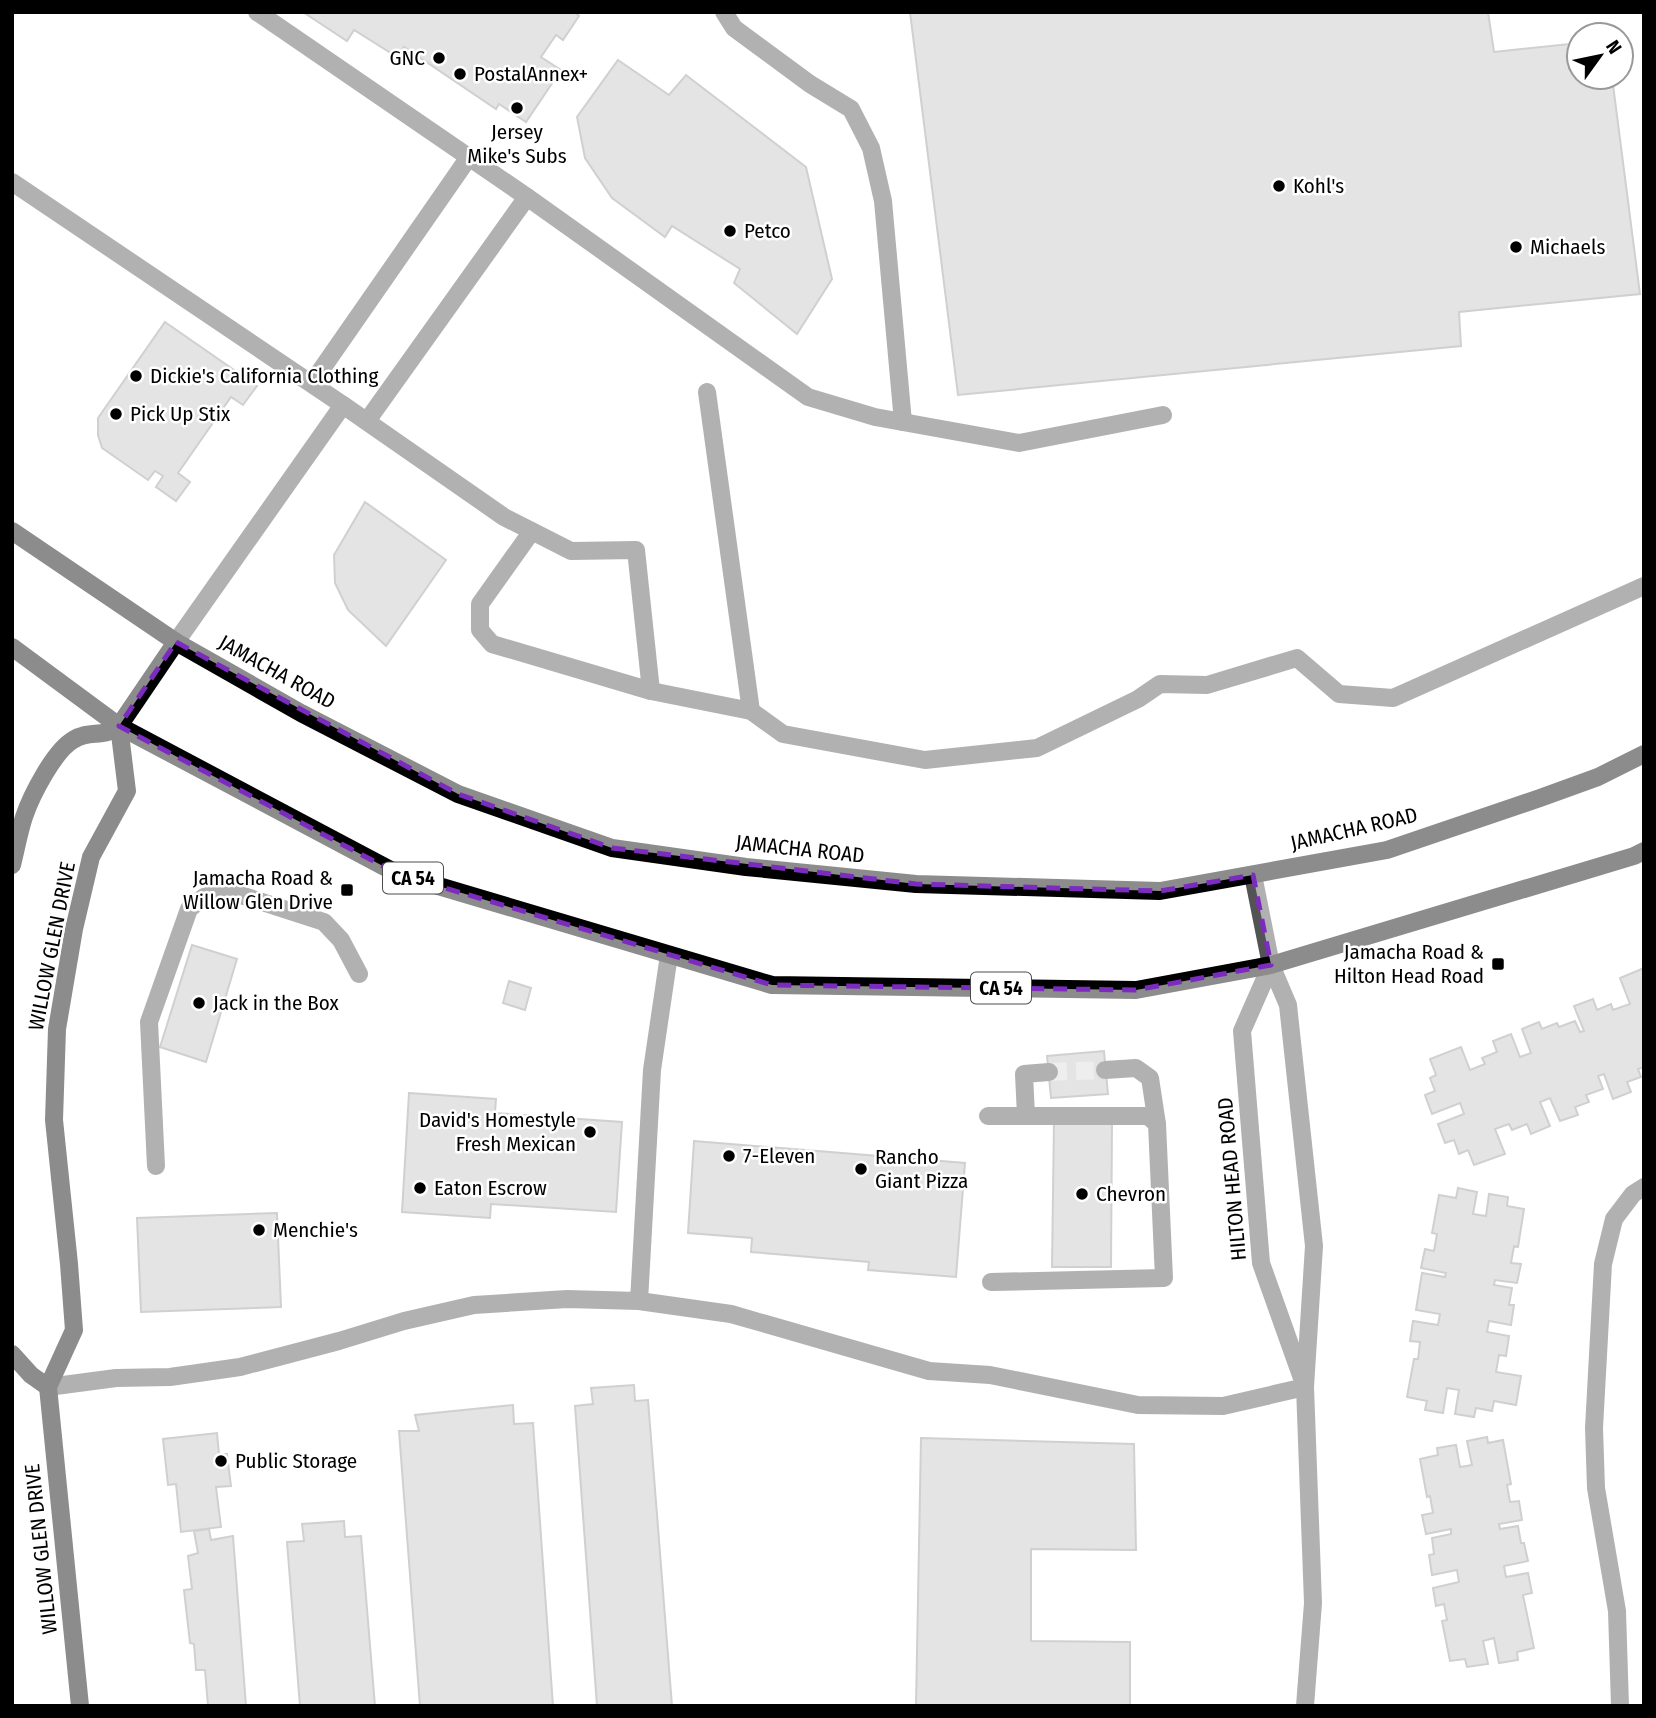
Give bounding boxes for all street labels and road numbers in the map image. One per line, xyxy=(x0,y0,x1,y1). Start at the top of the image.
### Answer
street label: JAMACHA ROAD xyxy=(214,629,340,715)
street label: JAMACHA ROAD xyxy=(1288,802,1420,856)
street label: JAMACHA ROAD xyxy=(734,829,866,869)
street label: WILLOW GLEN DRIVE xyxy=(23,859,81,1033)
road number: CA 54 xyxy=(383,862,443,894)
road number: CA 54 xyxy=(971,972,1031,1004)
street label: HILTON HEAD ROAD xyxy=(1212,1096,1252,1262)
street label: WILLOW GLEN DRIVE xyxy=(19,1462,63,1636)

